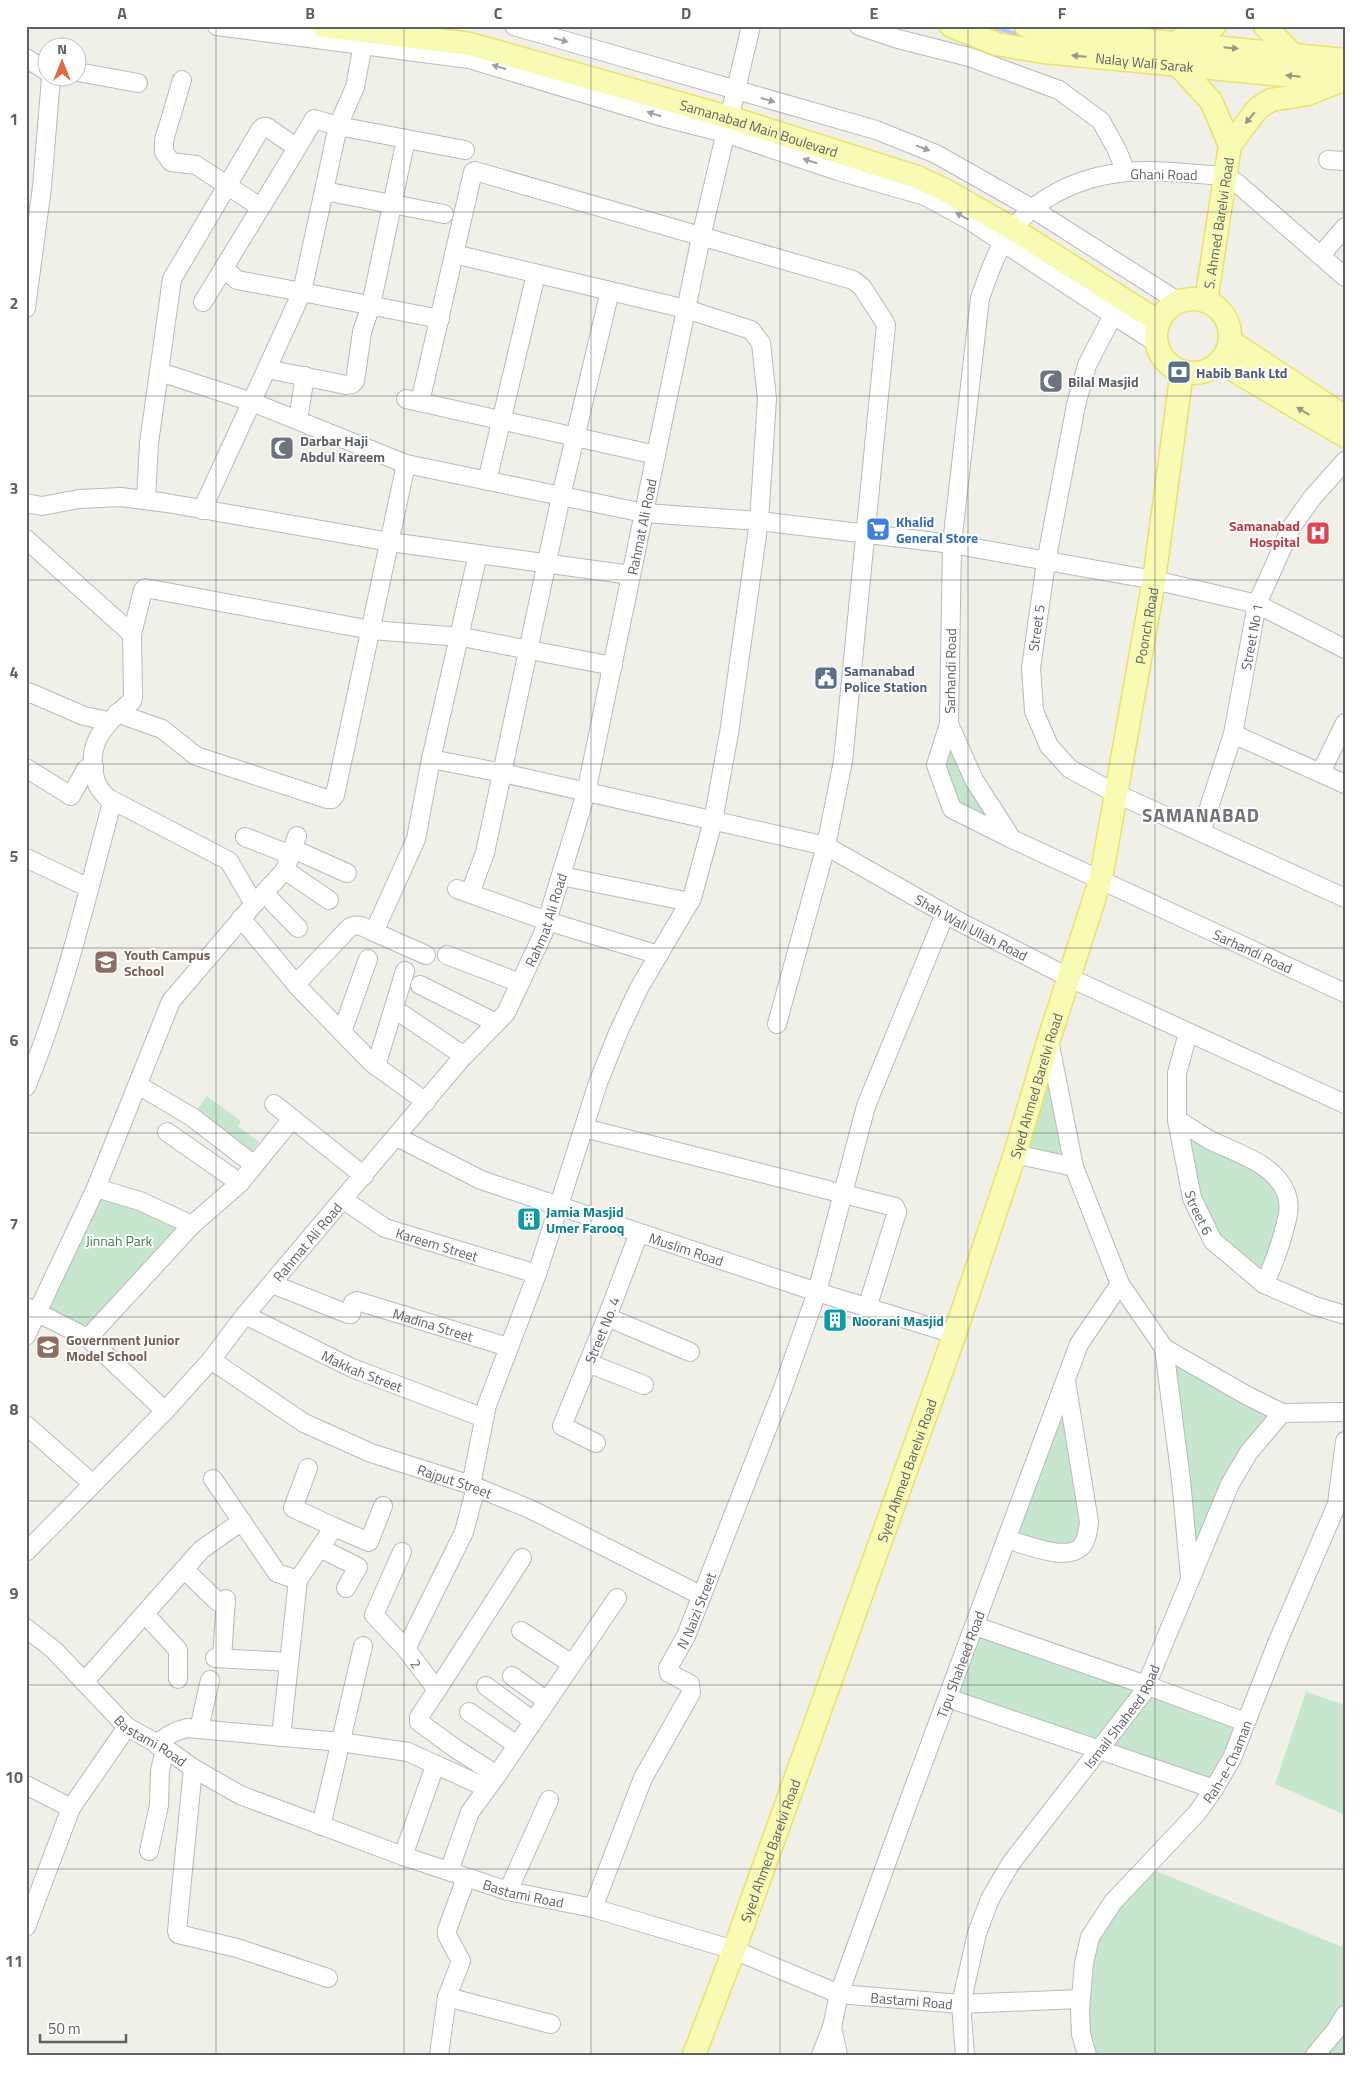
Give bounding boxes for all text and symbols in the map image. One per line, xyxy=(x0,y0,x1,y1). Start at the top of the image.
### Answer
text: A xyxy=(117,1,127,25)
text: B xyxy=(305,1,315,25)
text: C xyxy=(494,1,503,25)
text: D xyxy=(681,1,691,25)
text: E xyxy=(870,1,879,25)
text: F xyxy=(1058,1,1067,25)
text: G xyxy=(1245,1,1255,25)
one-way arrow xyxy=(554,36,569,44)
north arrow xyxy=(38,38,88,88)
text: N xyxy=(57,38,67,59)
one-way arrow xyxy=(1223,44,1239,52)
street label: Nalay Wali Sarak xyxy=(1095,47,1195,77)
one-way arrow xyxy=(1070,52,1086,60)
one-way arrow xyxy=(491,63,506,71)
one-way arrow xyxy=(1284,72,1300,80)
street label: Samanabad Main Boulevard xyxy=(677,93,841,162)
one-way arrow xyxy=(760,96,775,104)
text: 1 xyxy=(10,107,18,131)
one-way arrow xyxy=(647,110,662,118)
one-way arrow xyxy=(1244,111,1255,124)
one-way arrow xyxy=(915,145,930,153)
street label: S. Ahmed Barelvi Road xyxy=(1198,156,1238,290)
one-way arrow xyxy=(802,157,817,164)
street label: Ghani Road xyxy=(1130,163,1198,185)
one-way arrow xyxy=(955,212,969,220)
text: 2 xyxy=(10,291,18,315)
bank icon: Habib Bank Ltd xyxy=(1166,359,1192,385)
place label: Habib Bank Ltd xyxy=(1196,362,1288,383)
mosque icon: Bilal Masjid xyxy=(1038,368,1064,394)
place label: Bilal Masjid xyxy=(1068,371,1139,392)
one-way arrow xyxy=(1296,407,1309,416)
place label: Darbar Haji Abdul Kareem xyxy=(300,430,385,467)
mosque icon: Darbar Haji Abdul Kareem xyxy=(269,435,295,461)
text: 3 xyxy=(10,476,18,500)
street label: Rahmat Ali Road xyxy=(621,477,661,577)
place label: Khalid General Store xyxy=(896,511,978,548)
place label: Samanabad Hospital xyxy=(1229,515,1300,552)
supermarket icon: Khalid General Store xyxy=(865,516,891,542)
hospital icon: Samanabad Hospital xyxy=(1305,520,1331,546)
street label: Poonch Road xyxy=(1129,586,1163,666)
street label: Street No 1 xyxy=(1235,602,1267,672)
street label: Street 5 xyxy=(1022,603,1050,653)
street label: Sarhandi Road xyxy=(939,628,961,714)
text: 4 xyxy=(10,660,19,684)
place label: Samanabad Police Station xyxy=(844,660,927,697)
public building icon: Samanabad Police Station xyxy=(813,665,839,691)
district label: SAMANABAD xyxy=(1142,800,1260,829)
text: 5 xyxy=(10,844,19,868)
street label: Rahmat Ali Road xyxy=(519,870,572,970)
street label: Shah Wali Ullah Road xyxy=(911,888,1031,965)
street label: Sarhandi Road xyxy=(1210,923,1296,978)
place label: Youth Campus School xyxy=(124,944,211,981)
school or university icon: Youth Campus School xyxy=(93,949,119,975)
street label: Syed Ahmed Barelvi Road xyxy=(1004,1010,1067,1161)
text: 6 xyxy=(10,1028,19,1052)
street label: Street 6 xyxy=(1180,1189,1219,1238)
street label: Rahmat Ali Road xyxy=(267,1197,346,1286)
place label: Jamia Masjid Umer Farooq xyxy=(546,1201,624,1238)
building icon: Jamia Masjid Umer Farooq xyxy=(516,1206,542,1232)
text: 7 xyxy=(10,1212,18,1236)
street label: Kareem Street xyxy=(393,1221,481,1266)
street label: Muslim Road xyxy=(647,1226,726,1271)
park label: Jinnah Park xyxy=(86,1230,153,1251)
street label: Street No. 4 xyxy=(579,1293,624,1366)
street label: Madina Street xyxy=(390,1302,476,1346)
building icon: Noorani Masjid xyxy=(822,1307,848,1333)
place label: Noorani Masjid xyxy=(852,1310,944,1331)
place label: Government Junior Model School xyxy=(66,1329,180,1366)
school or university icon: Government Junior Model School xyxy=(35,1334,61,1360)
street label: Makkah Street xyxy=(318,1344,406,1397)
street label: Syed Ahmed Barelvi Road xyxy=(871,1396,941,1545)
text: 8 xyxy=(10,1397,19,1421)
street label: Rajput Street xyxy=(415,1458,496,1503)
street label: N Naizi Street xyxy=(671,1569,721,1652)
text: 9 xyxy=(10,1581,19,1605)
street label: Tipu Shaheed Road xyxy=(930,1608,989,1721)
street label: 2 xyxy=(406,1654,428,1673)
street label: Ismail Shaheed Road xyxy=(1078,1661,1164,1773)
street label: Bastami Road xyxy=(110,1710,191,1771)
street label: Rah-e-Chaman xyxy=(1197,1717,1256,1807)
text: 10 xyxy=(5,1765,23,1789)
street label: Syed Ahmed Barelvi Road xyxy=(734,1776,805,1925)
street label: Bastami Road xyxy=(480,1873,566,1912)
text: 11 xyxy=(5,1949,23,1973)
street label: Bastami Road xyxy=(870,1986,954,2014)
scale bar xyxy=(40,2011,126,2043)
text: 50 m xyxy=(48,2017,81,2040)

